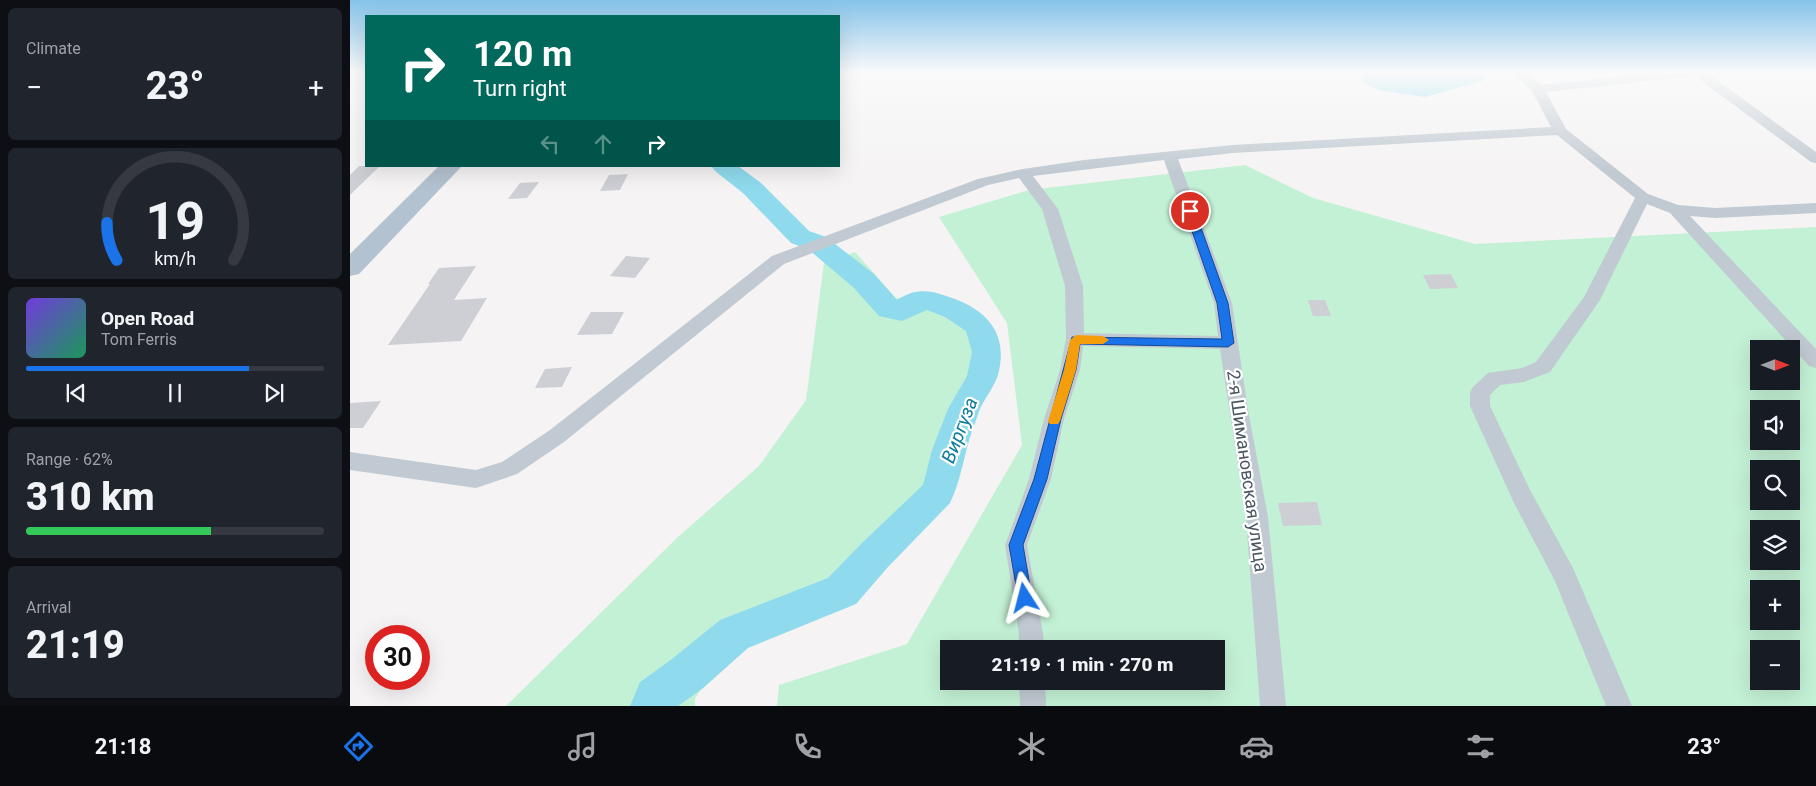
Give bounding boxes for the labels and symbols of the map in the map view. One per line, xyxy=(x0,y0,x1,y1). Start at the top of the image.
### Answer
pin xyxy=(1169,190,1211,232)
north arrow xyxy=(1750,340,1800,390)
street label: 2-я Шимановская улица xyxy=(1223,369,1272,573)
water label: Виргуза xyxy=(936,394,982,466)
position arrow xyxy=(998,571,1050,623)
speed limit sign: 30 xyxy=(365,625,430,690)

